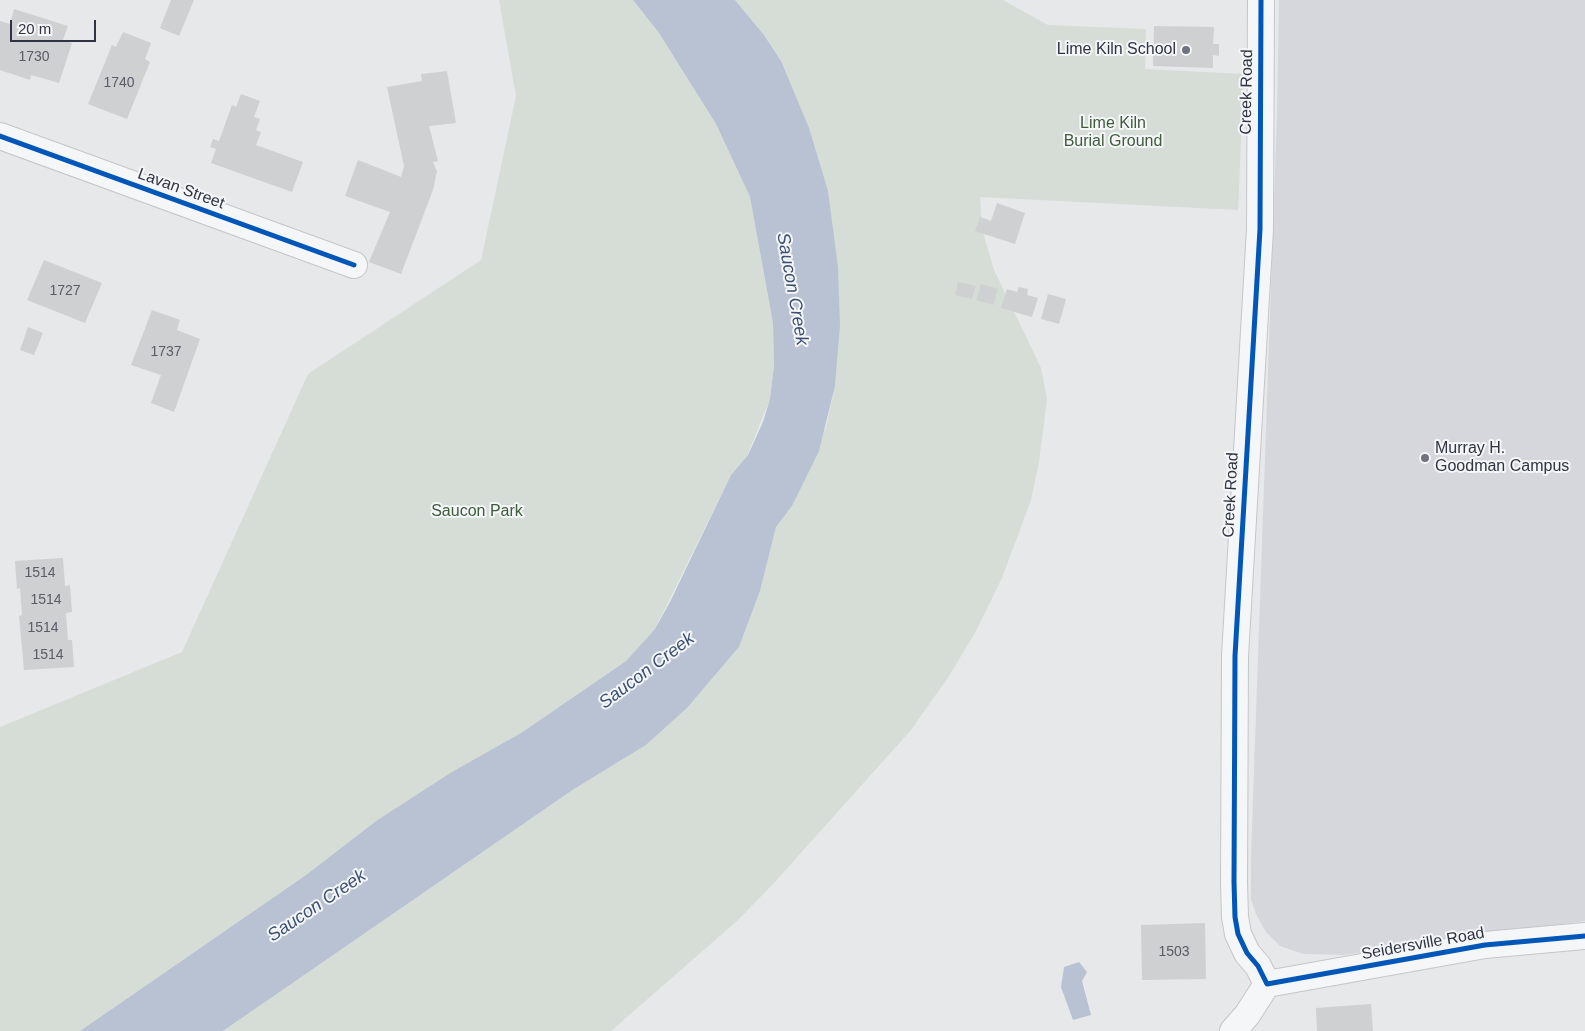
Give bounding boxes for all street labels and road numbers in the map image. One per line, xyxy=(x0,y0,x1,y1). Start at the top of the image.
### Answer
street label: Creek Road xyxy=(1237,49,1257,135)
street label: Lavan Street xyxy=(135,164,227,214)
street label: Creek Road xyxy=(1219,452,1243,538)
street label: Seidersville Road xyxy=(1360,924,1486,964)

